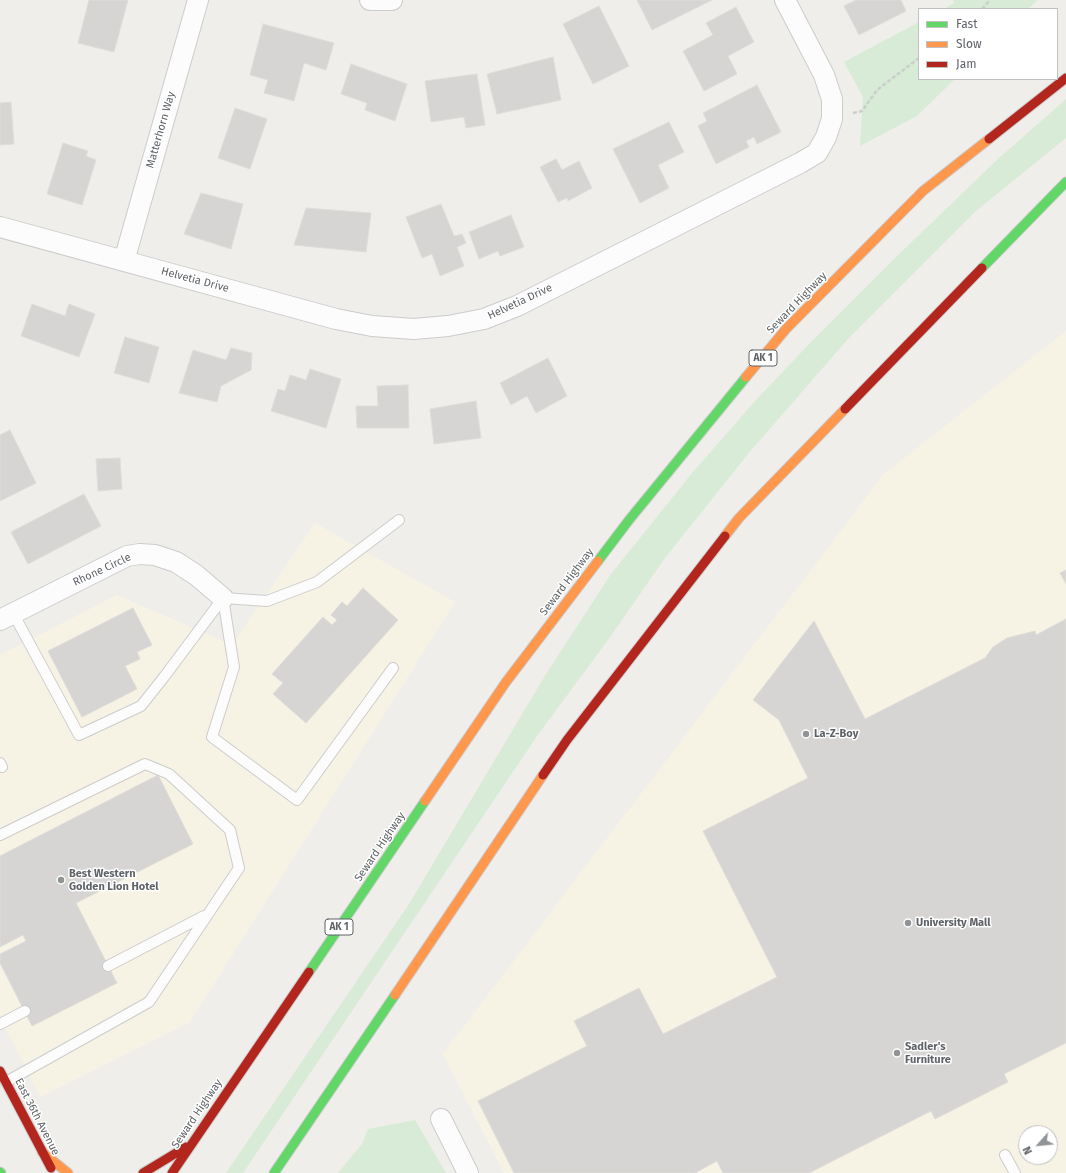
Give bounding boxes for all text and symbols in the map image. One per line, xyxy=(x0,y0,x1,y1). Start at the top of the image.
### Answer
legend xyxy=(918,8,1058,80)
text: Fast xyxy=(956,17,978,31)
text: Slow xyxy=(956,37,982,51)
text: Jam xyxy=(956,57,976,71)
street label: Matterhorn Way xyxy=(144,90,178,170)
street label: Helvetia Drive xyxy=(160,265,230,295)
street label: Seward Highway xyxy=(764,269,830,337)
street label: Helvetia Drive xyxy=(486,281,554,323)
road number: AK 1 xyxy=(749,350,777,366)
street label: Seward Highway xyxy=(537,546,597,618)
street label: Rhone Circle xyxy=(71,551,133,589)
place label: La-Z-Boy xyxy=(814,727,858,741)
marker: La-Z-Boy xyxy=(801,729,811,739)
street label: Seward Highway xyxy=(352,810,408,884)
place label: Best Western Golden Lion Hotel xyxy=(69,867,159,893)
marker: Best Western Golden Lion Hotel xyxy=(56,875,66,885)
place label: University Mall xyxy=(916,916,991,930)
marker: University Mall xyxy=(903,918,913,928)
road number: AK 1 xyxy=(325,919,353,935)
place label: Sadler's Furniture xyxy=(905,1040,951,1066)
marker: Sadler's Furniture xyxy=(892,1048,902,1058)
street label: East 36th Avenue xyxy=(12,1076,62,1158)
street label: Seward Highway xyxy=(169,1077,225,1151)
north arrow xyxy=(1018,1125,1058,1165)
text: N xyxy=(1020,1144,1035,1156)

